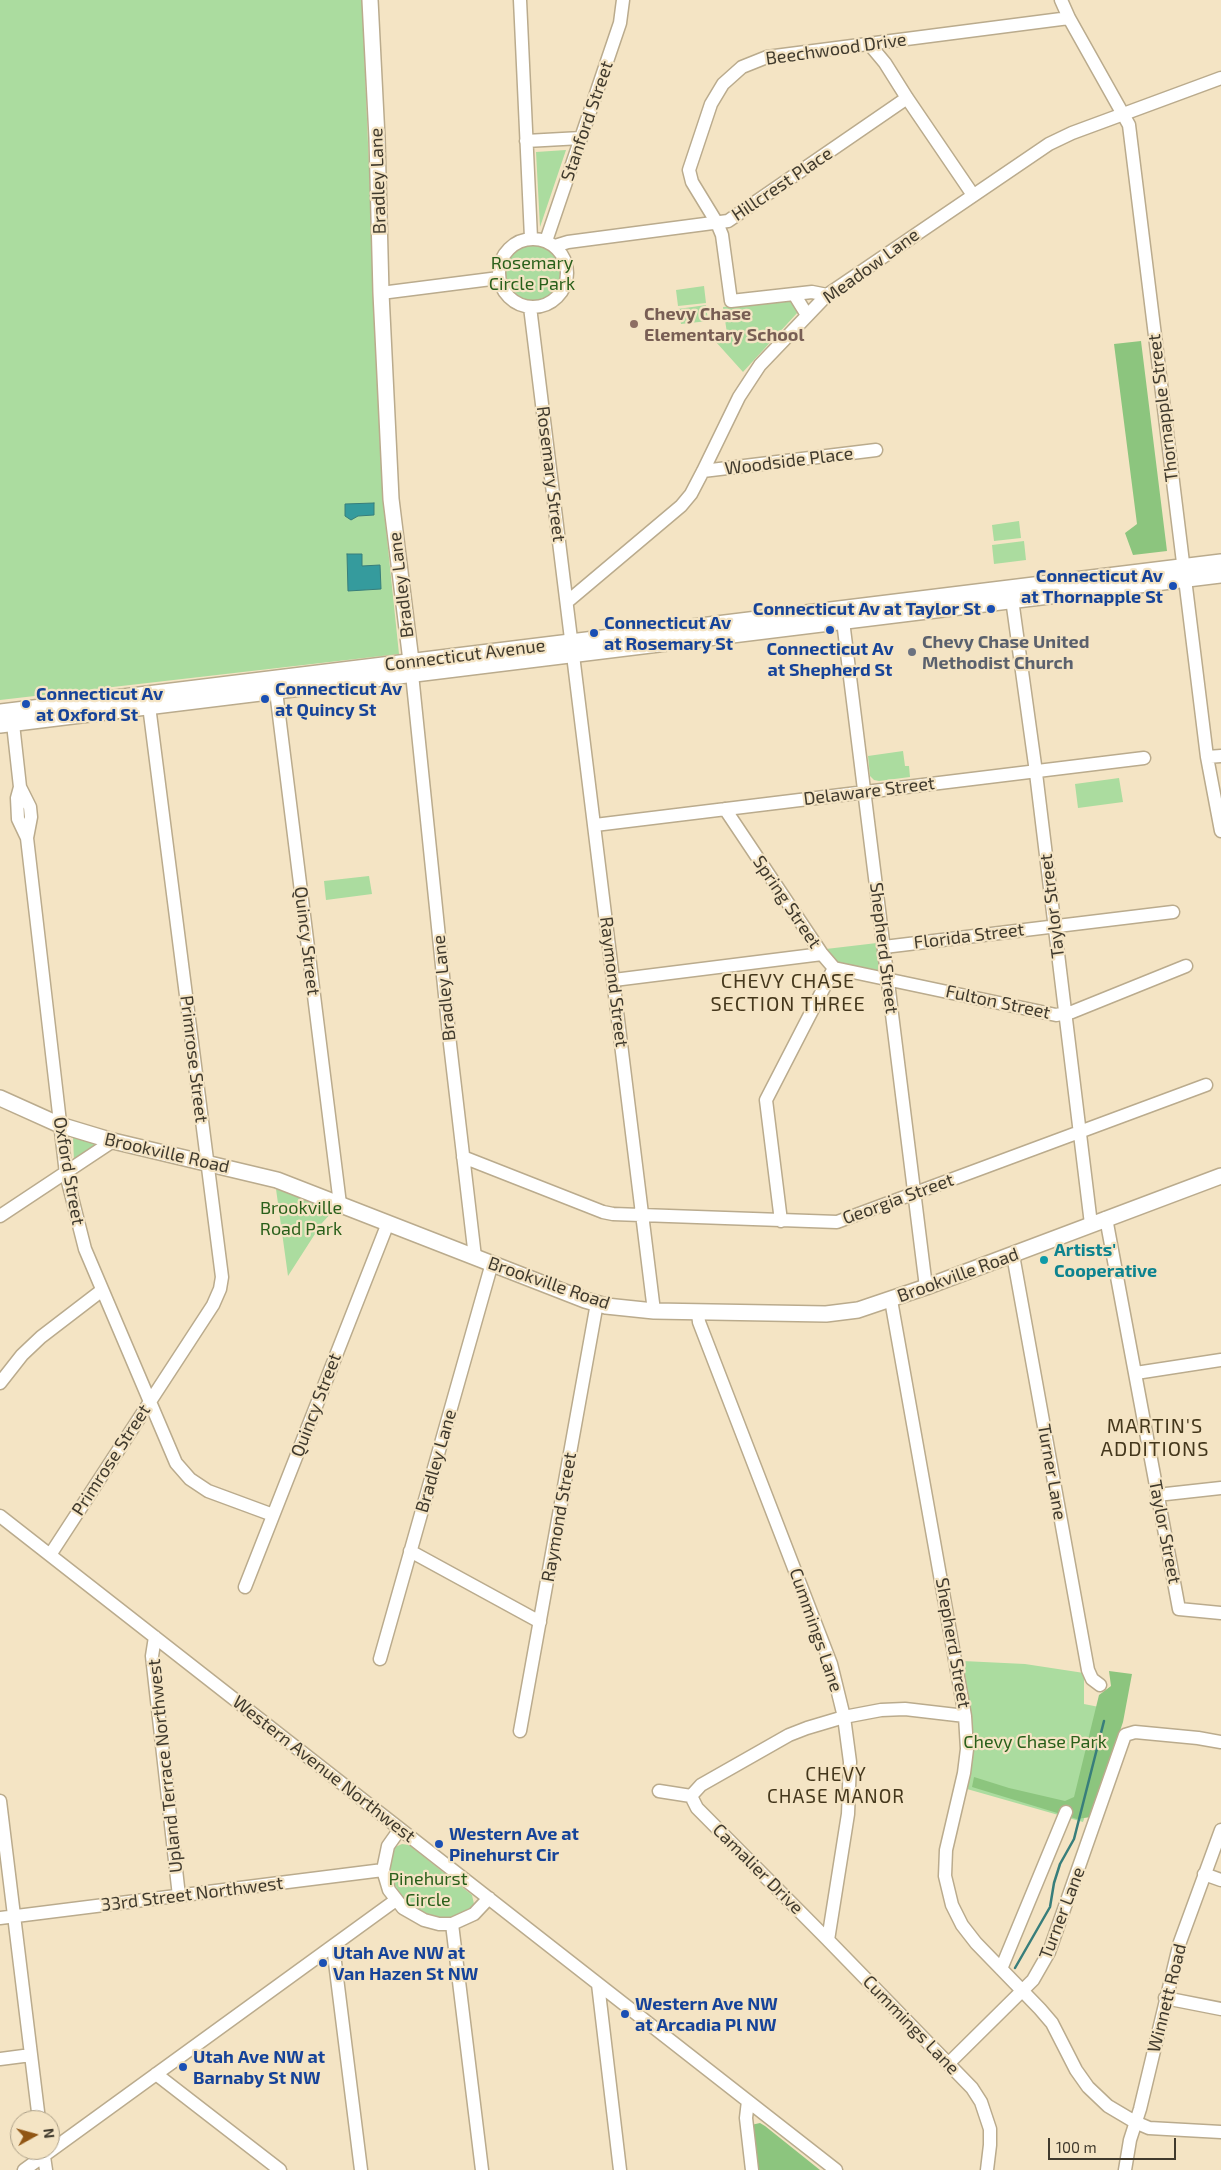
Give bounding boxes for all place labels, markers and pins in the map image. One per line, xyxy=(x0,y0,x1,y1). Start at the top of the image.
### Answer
place label: Chevy Chase Elementary School xyxy=(644,303,804,346)
marker: Chevy Chase Elementary School xyxy=(628,318,640,330)
place label: Connecticut Av at Thornapple St xyxy=(1021,565,1163,608)
marker: Connecticut Av at Thornapple St xyxy=(1167,580,1179,592)
place label: Connecticut Av at Taylor St xyxy=(753,598,981,620)
marker: Connecticut Av at Taylor St xyxy=(985,603,997,615)
place label: Connecticut Av at Rosemary St xyxy=(604,612,733,654)
marker: Connecticut Av at Shepherd St xyxy=(824,624,836,636)
marker: Connecticut Av at Rosemary St xyxy=(588,627,600,639)
place label: Chevy Chase United Methodist Church xyxy=(922,631,1089,674)
place label: Connecticut Av at Shepherd St xyxy=(766,638,894,681)
marker: Chevy Chase United Methodist Church xyxy=(906,646,918,658)
place label: Connecticut Av at Quincy St xyxy=(275,678,402,721)
place label: Connecticut Av at Oxford St xyxy=(36,683,163,726)
marker: Connecticut Av at Quincy St xyxy=(259,693,271,705)
marker: Connecticut Av at Oxford St xyxy=(20,698,32,710)
place label: Artists' Cooperative xyxy=(1054,1239,1157,1282)
marker: Artists' Cooperative xyxy=(1038,1254,1050,1266)
place label: Western Ave at Pinehurst Cir xyxy=(449,1823,579,1866)
marker: Western Ave at Pinehurst Cir xyxy=(433,1838,445,1850)
place label: Utah Ave NW at Van Hazen St NW xyxy=(333,1942,478,1985)
marker: Utah Ave NW at Van Hazen St NW xyxy=(317,1957,329,1969)
place label: Western Ave NW at Arcadia Pl NW xyxy=(635,1993,778,2036)
marker: Western Ave NW at Arcadia Pl NW xyxy=(619,2008,631,2020)
place label: Utah Ave NW at Barnaby St NW xyxy=(193,2046,325,2088)
marker: Utah Ave NW at Barnaby St NW xyxy=(177,2061,189,2073)

